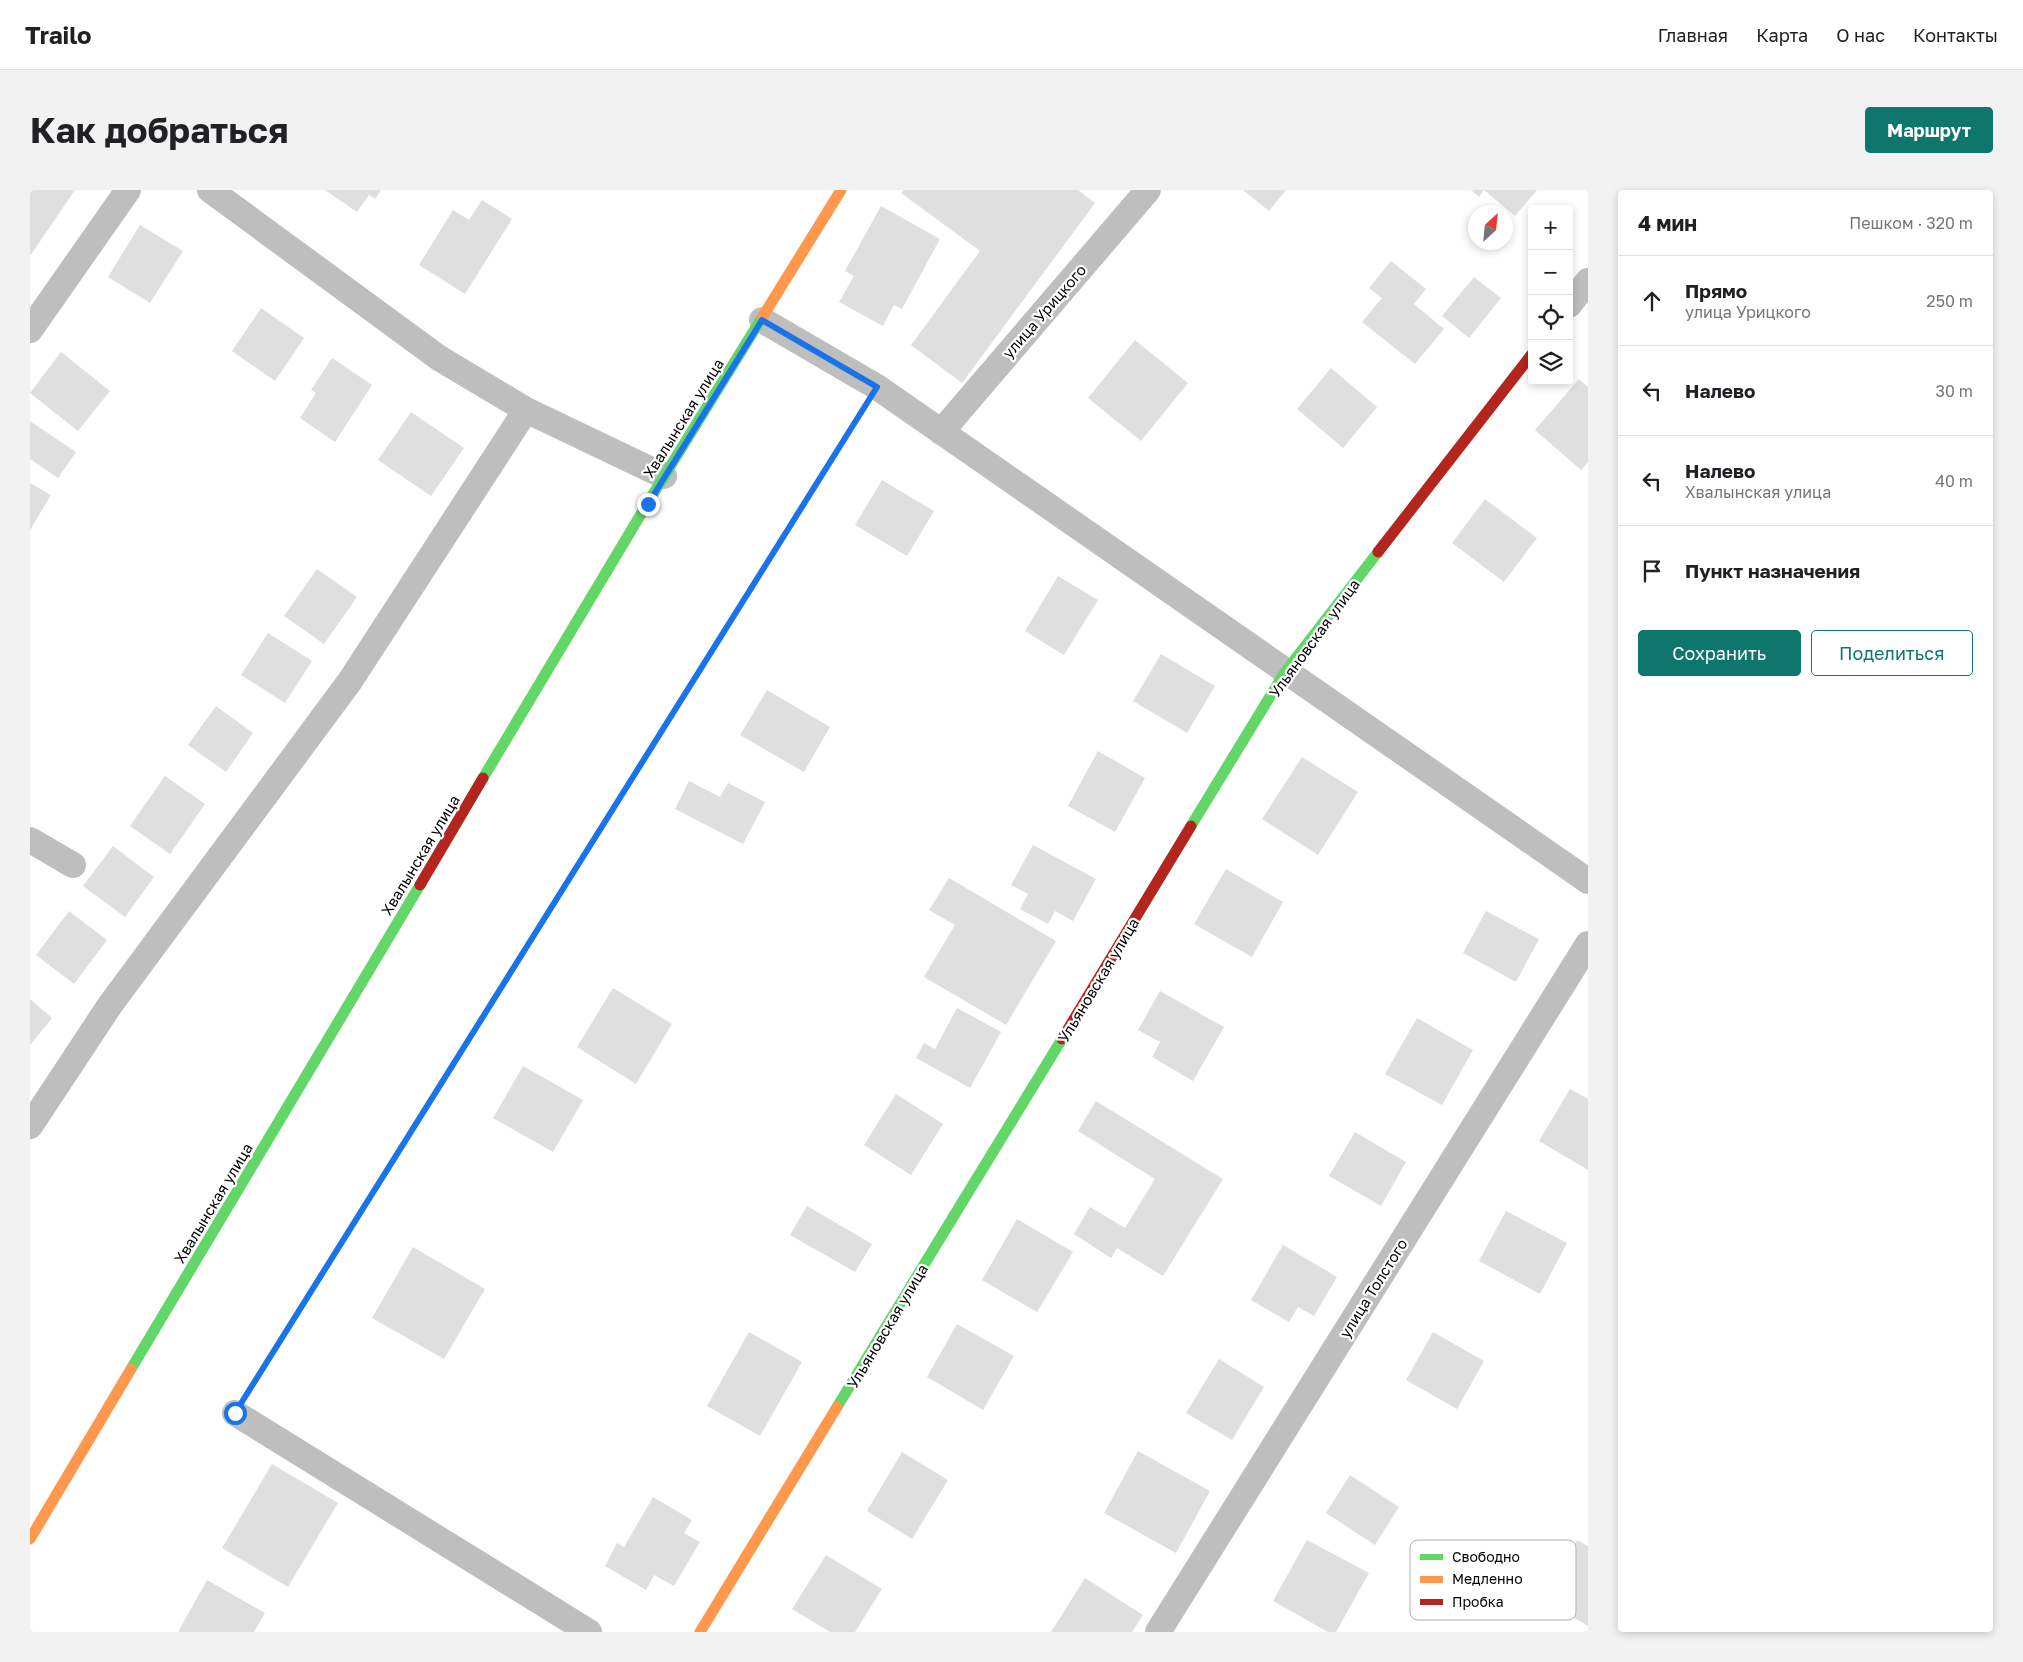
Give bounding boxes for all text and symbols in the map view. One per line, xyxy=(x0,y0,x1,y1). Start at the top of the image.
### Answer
text: Trailo xyxy=(25,20,91,49)
text: Главная xyxy=(1658,24,1728,46)
text: Карта xyxy=(1756,24,1808,46)
text: О нас xyxy=(1836,24,1885,46)
text: Контакты xyxy=(1913,24,1998,46)
button: Маршрут xyxy=(1865,107,1993,153)
text: Как добраться xyxy=(30,109,288,151)
north arrow xyxy=(1468,205,1513,250)
map controls xyxy=(1528,205,1573,385)
button: + xyxy=(1528,205,1573,250)
text: 4 мин xyxy=(1638,210,1697,236)
text: Пешком · 320 m xyxy=(1849,213,1973,233)
button: − xyxy=(1528,250,1573,295)
street label: улица Урицкого xyxy=(999,261,1089,361)
text: Прямо xyxy=(1685,279,1747,302)
icon: ahead xyxy=(1638,287,1666,315)
text: 250 m xyxy=(1926,291,1973,311)
button: locate xyxy=(1528,295,1573,340)
text: улица Урицкого xyxy=(1685,302,1811,322)
button: layers xyxy=(1528,340,1573,385)
street label: Хвалынская улица xyxy=(639,355,727,481)
icon: left xyxy=(1638,377,1666,405)
text: Налево xyxy=(1685,379,1755,402)
text: 30 m xyxy=(1936,381,1973,401)
text: Налево xyxy=(1685,459,1755,482)
icon: left xyxy=(1638,467,1666,495)
text: 40 m xyxy=(1935,471,1973,491)
text: Хвалынская улица xyxy=(1685,482,1831,502)
route end xyxy=(637,493,660,516)
icon: arrive xyxy=(1638,557,1666,585)
text: Пункт назначения xyxy=(1685,559,1860,582)
street label: Ульяновская улица xyxy=(1265,575,1363,701)
button: Сохранить xyxy=(1638,630,1801,676)
button: Поделиться xyxy=(1811,630,1973,676)
street label: Хвалынская улица xyxy=(377,792,463,918)
street label: Ульяновская улица xyxy=(1054,914,1142,1046)
street label: Хвалынская улица xyxy=(170,1140,256,1266)
street label: улица Толстого xyxy=(1335,1235,1411,1341)
street label: Ульяновская улица xyxy=(843,1260,931,1392)
route start xyxy=(224,1402,247,1425)
legend xyxy=(1410,1540,1576,1620)
text: Свободно xyxy=(1452,1548,1520,1565)
text: Медленно xyxy=(1452,1570,1523,1587)
text: Пробка xyxy=(1452,1593,1504,1610)

